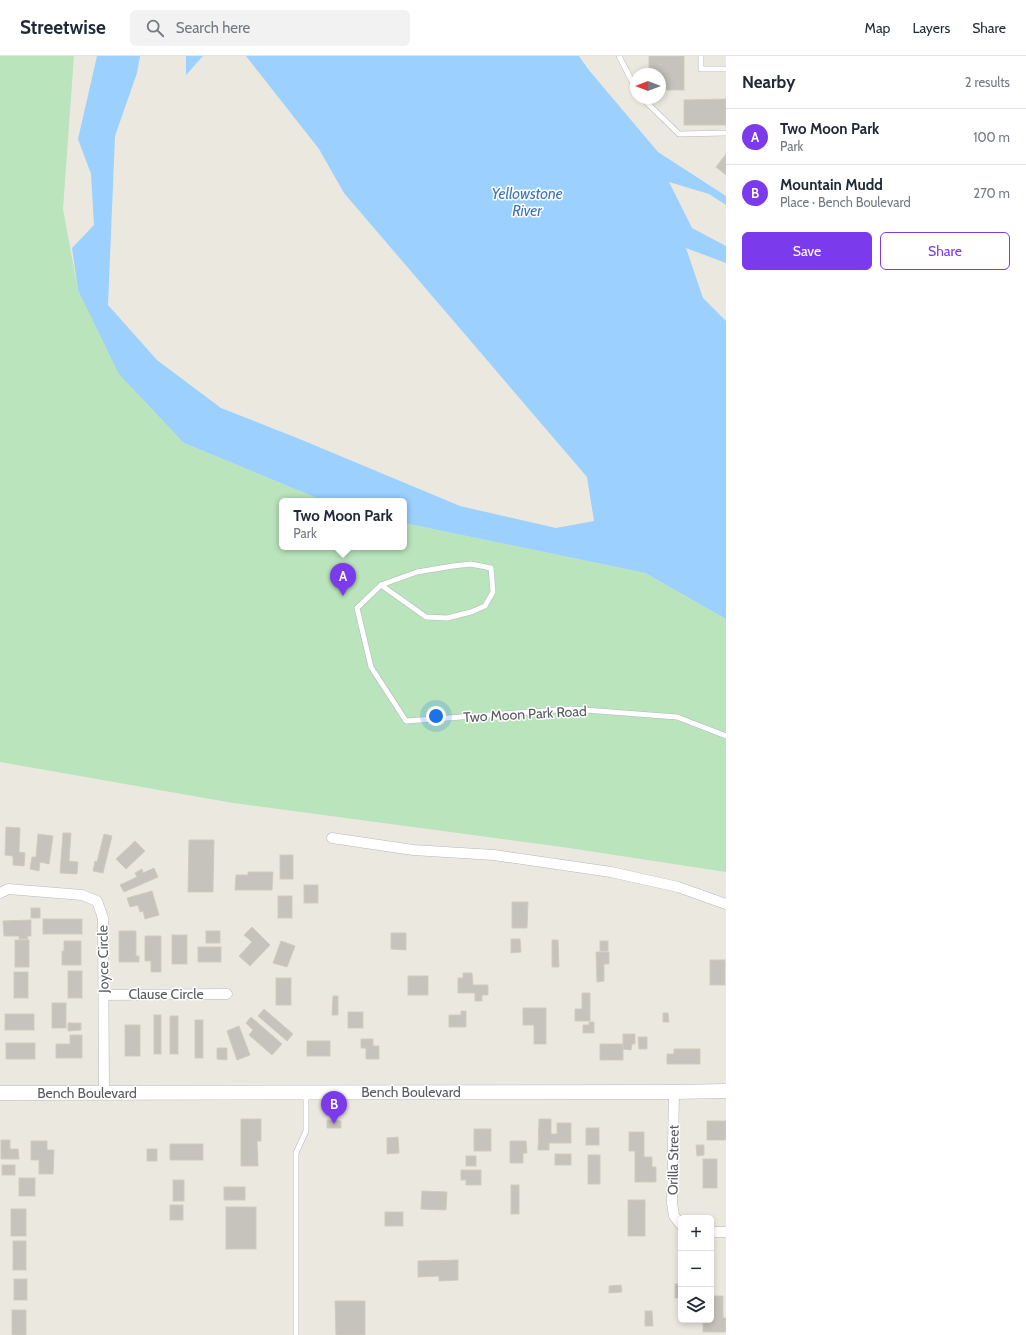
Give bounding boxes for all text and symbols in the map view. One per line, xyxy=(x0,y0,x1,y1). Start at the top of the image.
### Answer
search box xyxy=(130,10,410,46)
text: Streetwise xyxy=(20,16,106,39)
icon: search xyxy=(144,17,166,39)
text: Search here xyxy=(176,19,250,37)
text: Map xyxy=(865,19,890,37)
text: Layers xyxy=(912,19,950,37)
text: Share xyxy=(972,19,1006,37)
north arrow xyxy=(630,68,666,104)
text: Nearby xyxy=(742,72,795,92)
text: 2 results xyxy=(965,74,1010,90)
text: Two Moon Park xyxy=(780,120,879,138)
text: A xyxy=(751,129,759,145)
text: 100 m xyxy=(973,129,1010,145)
text: Park xyxy=(780,138,803,154)
text: Mountain Mudd xyxy=(780,176,883,194)
water label: Yellowstone River xyxy=(491,185,563,220)
text: B xyxy=(751,185,759,201)
text: 270 m xyxy=(973,185,1010,201)
text: Place · Bench Boulevard xyxy=(780,194,911,210)
button: Save xyxy=(742,232,872,270)
button: Share xyxy=(880,232,1010,270)
popup xyxy=(279,498,407,550)
text: Two Moon Park xyxy=(293,507,393,525)
text: Park xyxy=(293,525,317,541)
pin: A xyxy=(330,563,356,596)
street label: Two Moon Park Road xyxy=(463,702,587,726)
your location xyxy=(426,706,446,726)
street label: Joyce Circle xyxy=(93,925,113,994)
street label: Clause Circle xyxy=(128,985,204,1003)
street label: Bench Boulevard xyxy=(361,1083,461,1101)
street label: Bench Boulevard xyxy=(37,1084,137,1102)
pin: B xyxy=(321,1091,347,1124)
street label: Orilla Street xyxy=(663,1124,683,1195)
map controls xyxy=(678,1215,714,1323)
button: + xyxy=(678,1215,714,1251)
button: − xyxy=(678,1251,714,1287)
button: layers xyxy=(678,1287,714,1323)

